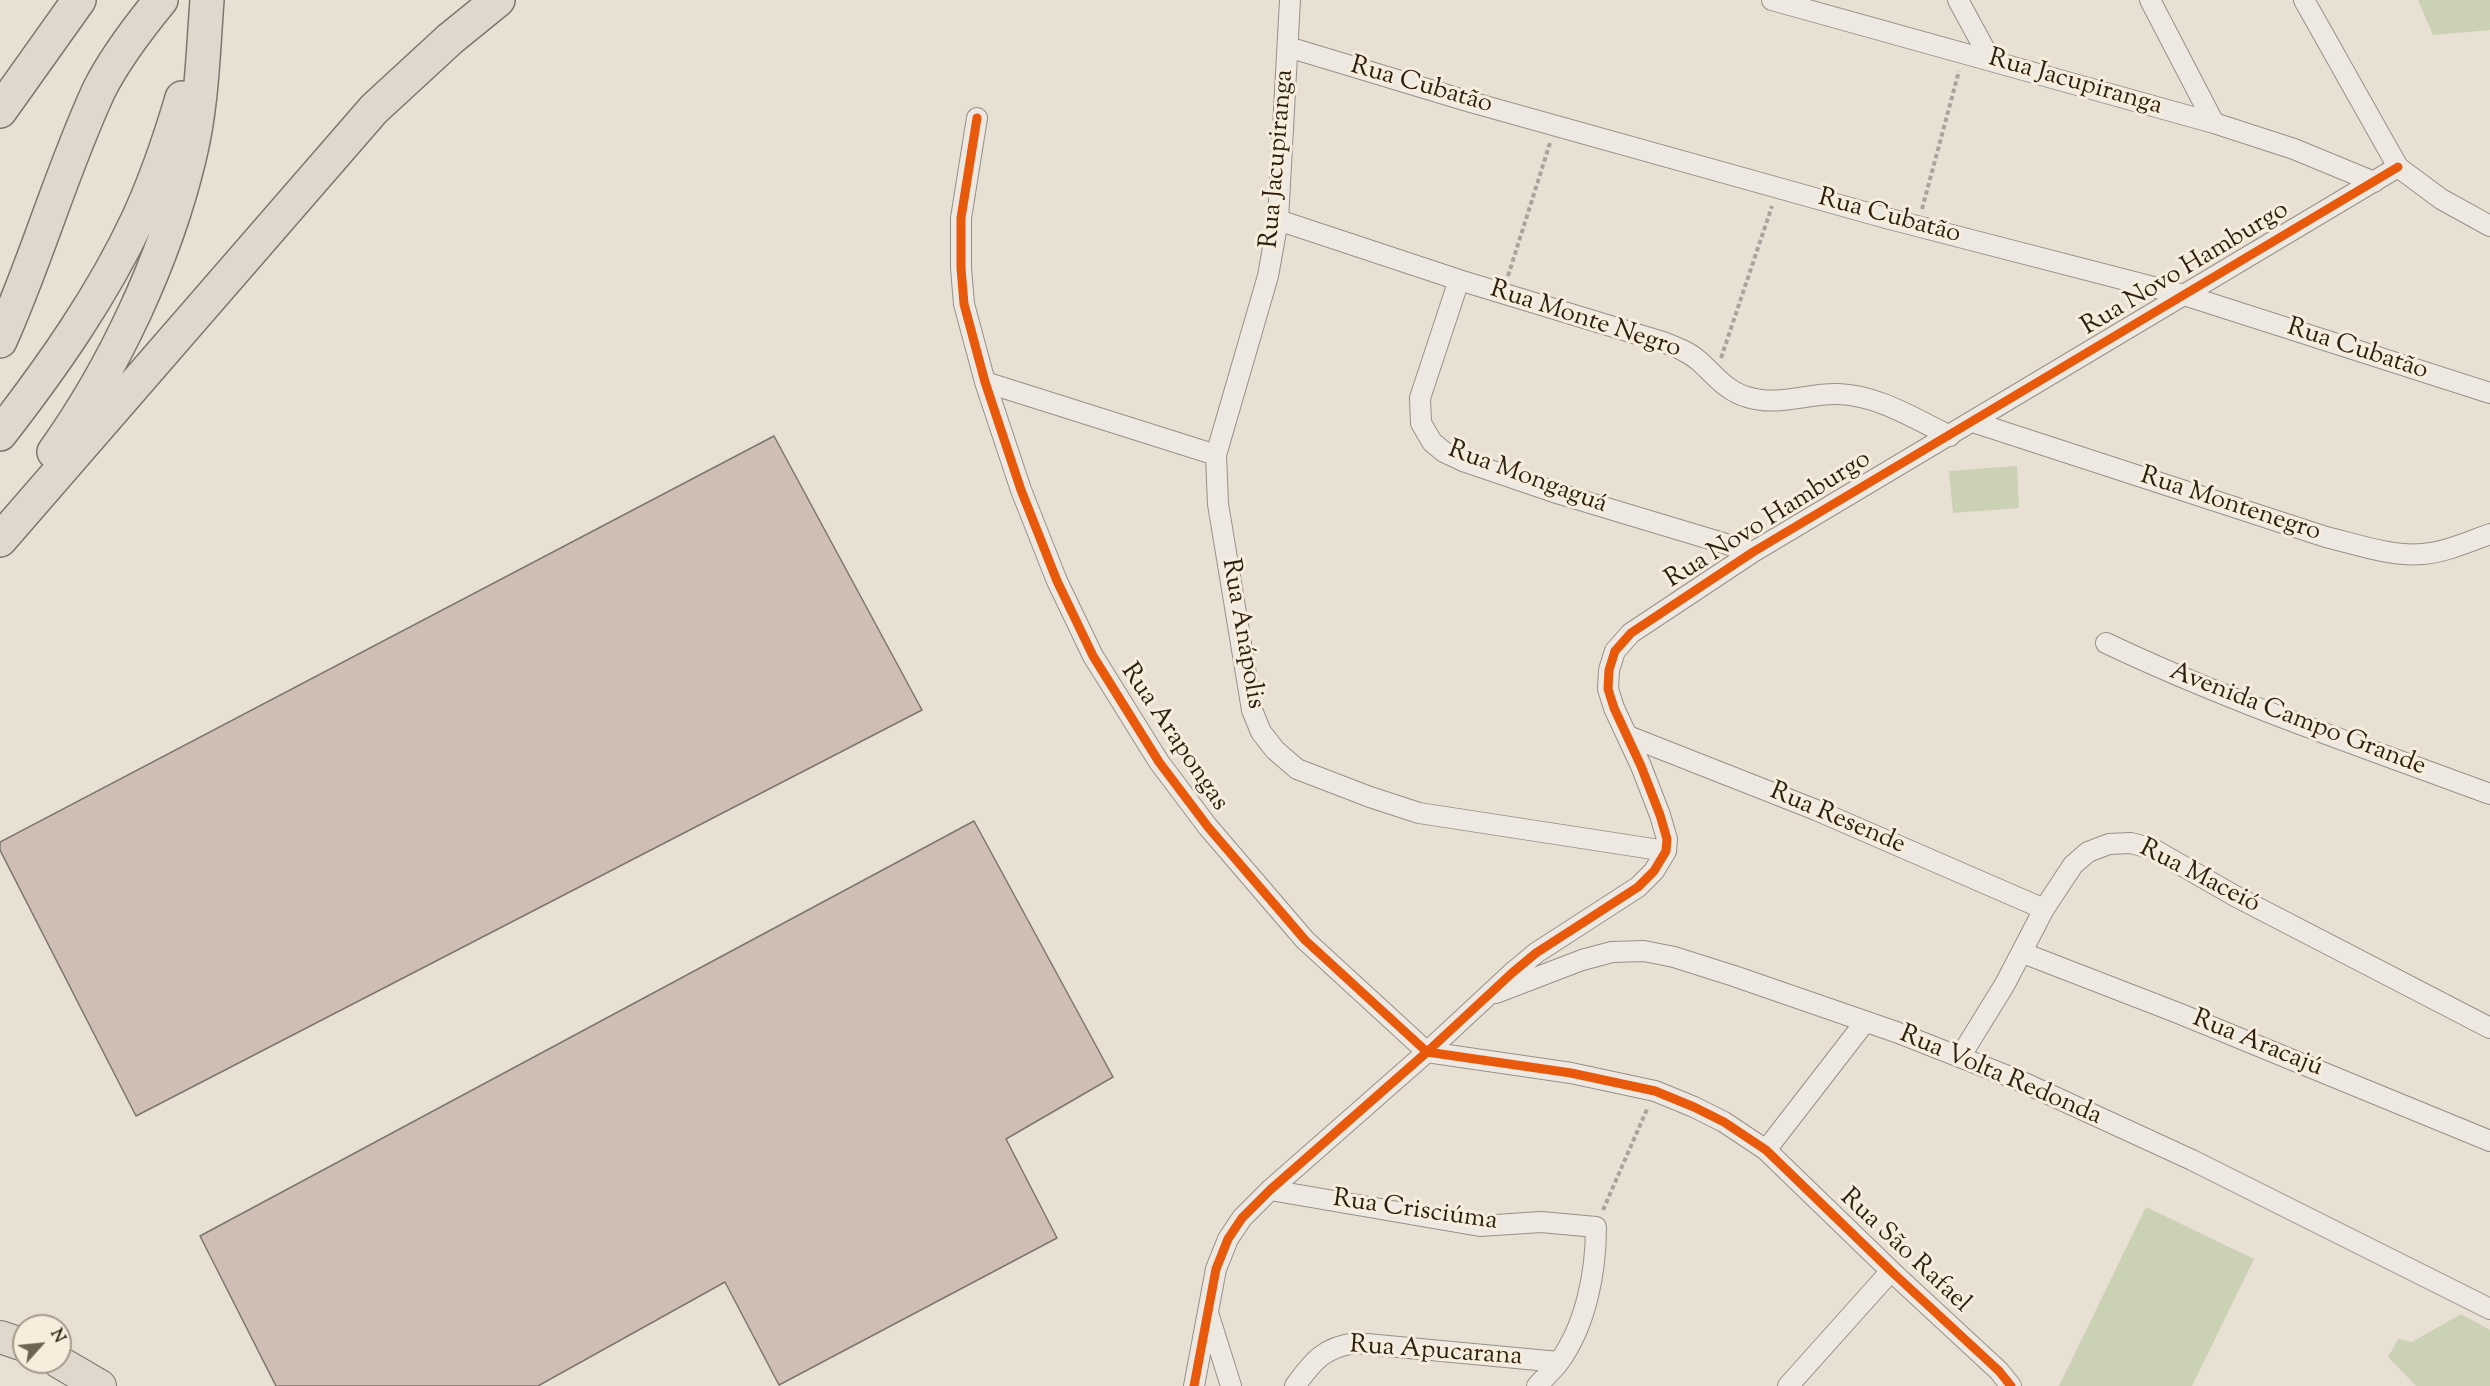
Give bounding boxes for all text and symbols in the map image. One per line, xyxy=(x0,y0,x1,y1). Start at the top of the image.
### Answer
street label: Rua Jacupiranga xyxy=(1984,44,2166,124)
street label: Rua Cubatão xyxy=(1346,52,1496,122)
street label: Rua Jacupiranga xyxy=(1256,68,1302,250)
street label: Rua Cubatão xyxy=(1814,184,1964,252)
street label: Rua Novo Hamburgo xyxy=(2077,196,2295,344)
street label: Rua Monte Negro xyxy=(1486,275,1684,367)
street label: Rua Cubatão xyxy=(2283,314,2431,388)
street label: Rua Mongaguá xyxy=(1443,436,1611,522)
street label: Rua Novo Hamburgo xyxy=(1660,445,1878,597)
street label: Rua Montenegro xyxy=(2136,462,2324,550)
street label: Rua Anápolis xyxy=(1212,556,1270,712)
street label: Rua Arapongas xyxy=(1112,658,1234,818)
street label: Avenida Campo Grande xyxy=(2164,658,2430,784)
street label: Rua Resende xyxy=(1764,777,1910,863)
street label: Rua Maceió xyxy=(2133,834,2265,922)
street label: Rua Aracajú xyxy=(2187,1005,2327,1085)
street label: Rua Volta Redonda xyxy=(1894,1020,2106,1134)
street label: Rua São Rafael xyxy=(1832,1183,1976,1321)
street label: Rua Crisciúma xyxy=(1331,1185,1499,1239)
north arrow xyxy=(12,1314,72,1374)
text: N xyxy=(44,1326,70,1347)
street label: Rua Apucarana xyxy=(1349,1331,1523,1375)

